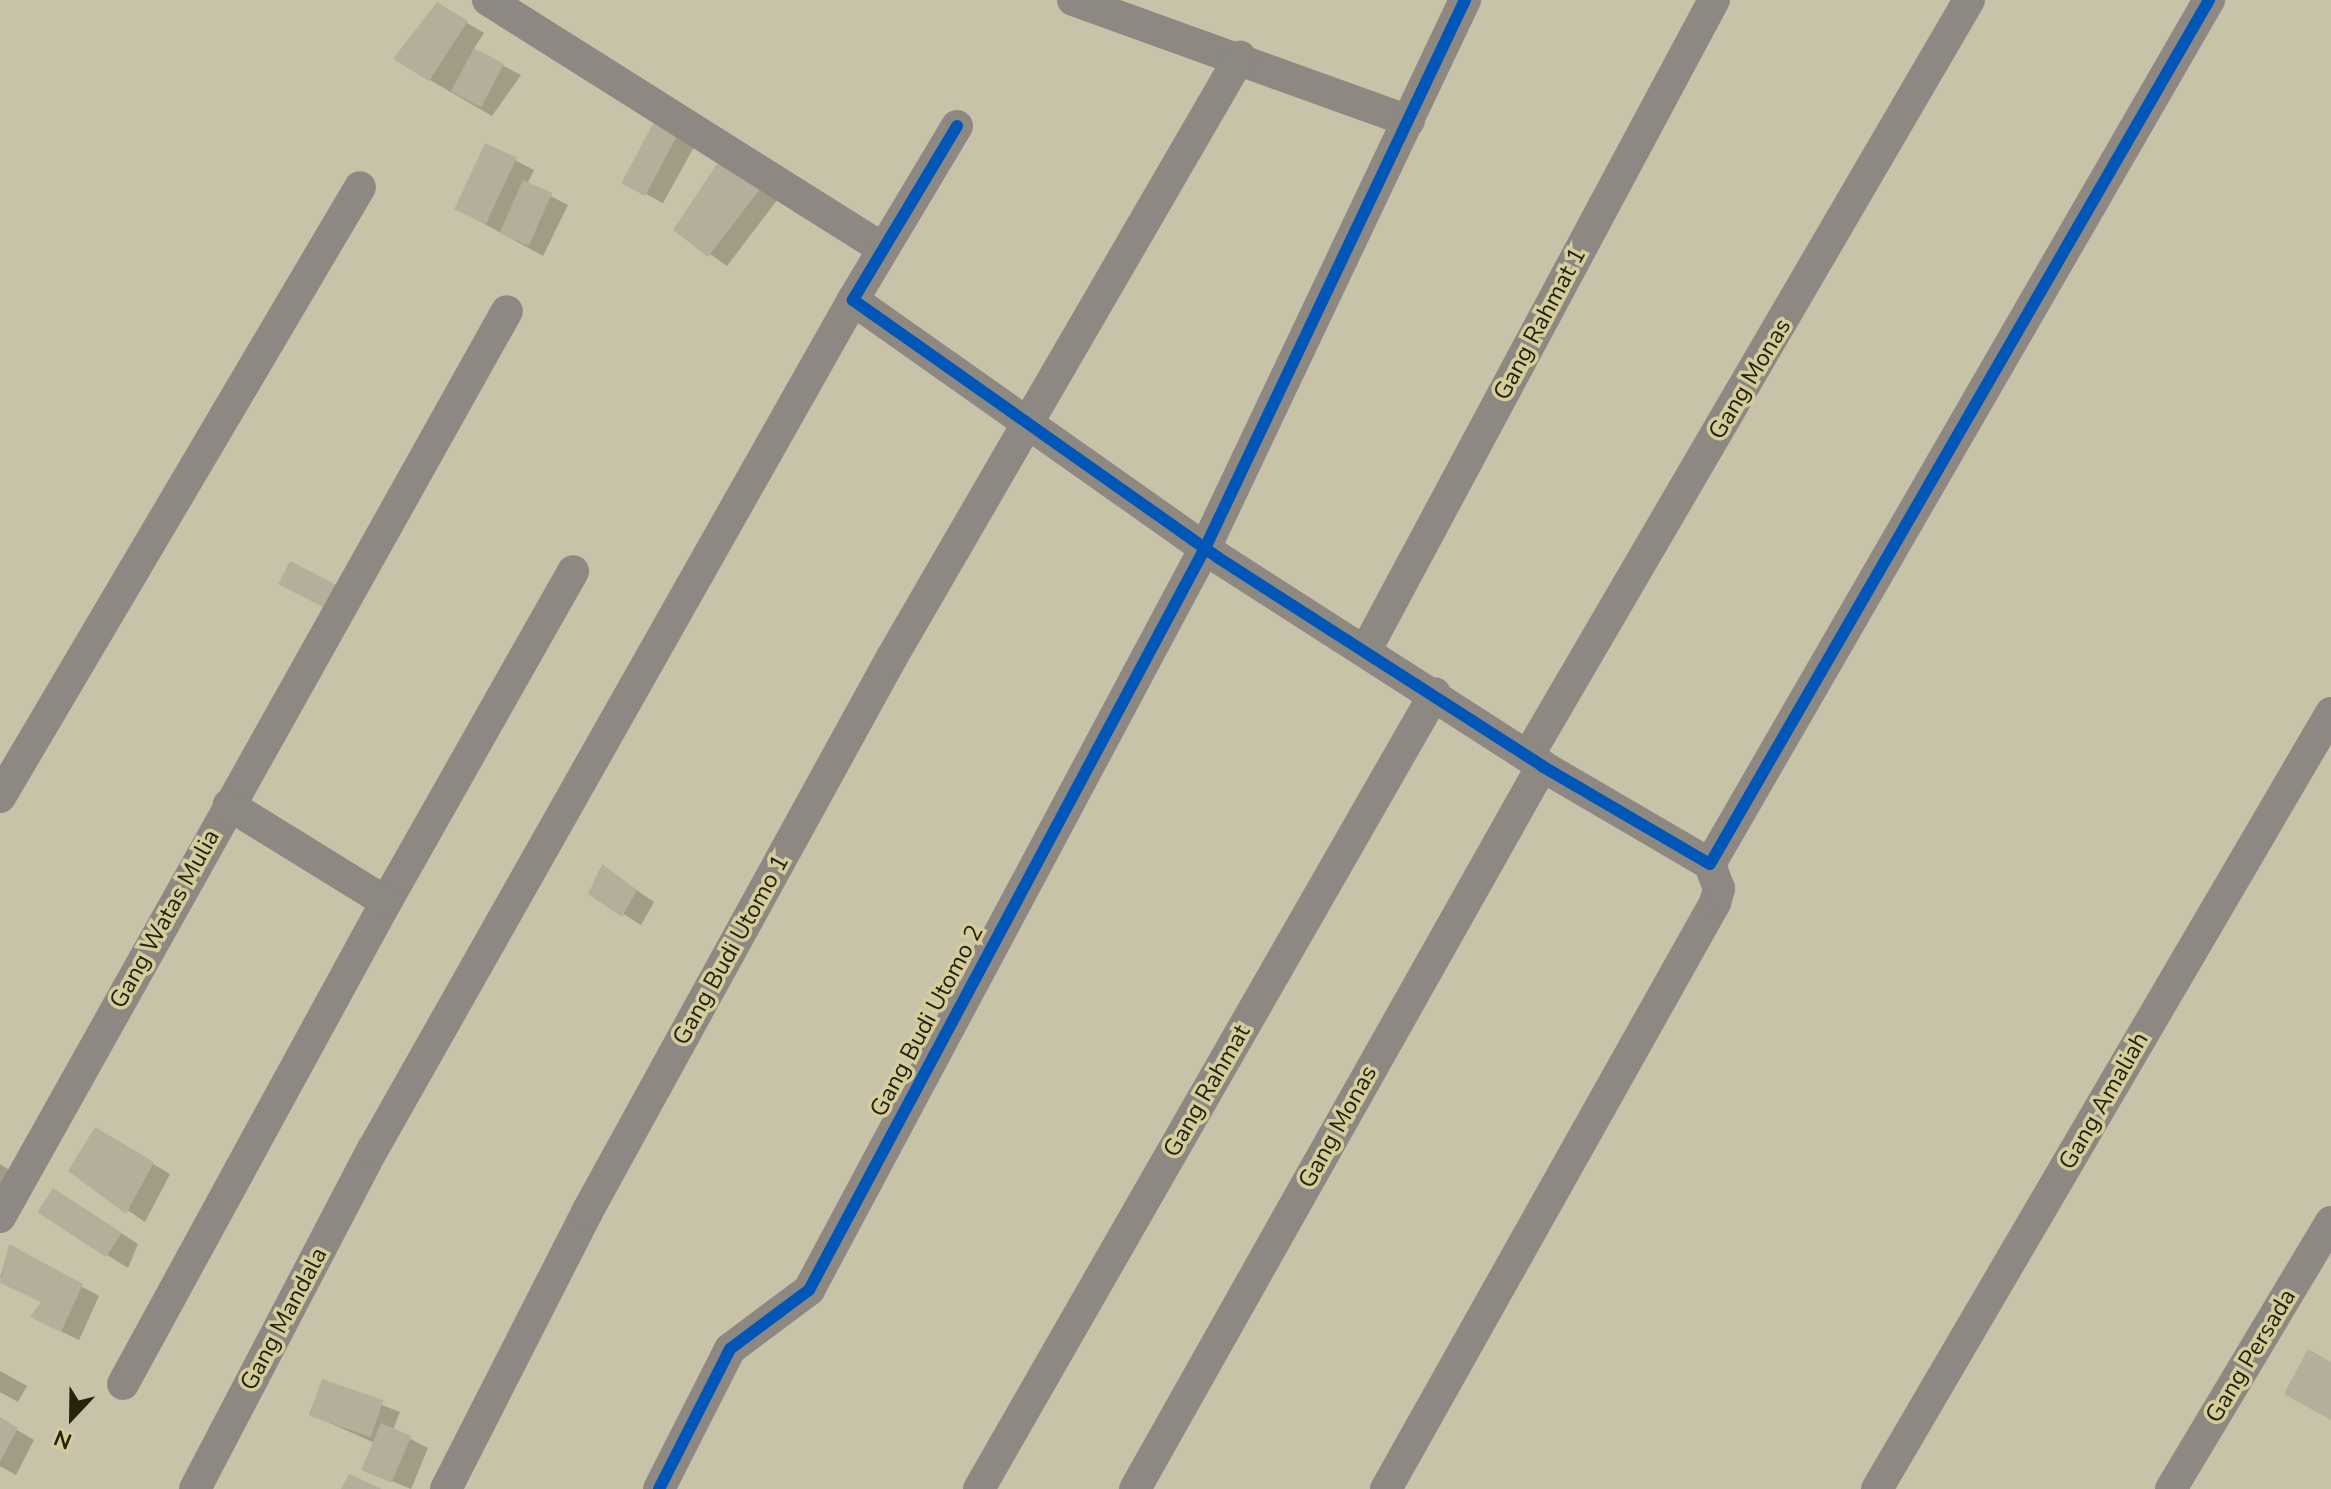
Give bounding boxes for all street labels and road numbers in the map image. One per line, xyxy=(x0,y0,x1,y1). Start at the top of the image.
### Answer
street label: Gang Rahmat 1 xyxy=(1488,243,1592,405)
street label: Gang Monas xyxy=(1703,313,1797,445)
street label: Gang Watas Mulia xyxy=(104,825,226,1013)
street label: Gang Budi Utomo 1 xyxy=(667,850,795,1050)
street label: Gang Budi Utomo 2 xyxy=(864,920,990,1122)
street label: Gang Rahmat xyxy=(1158,1020,1256,1162)
street label: Gang Amaliah xyxy=(2053,1027,2155,1175)
street label: Gang Monas xyxy=(1292,1061,1384,1193)
street label: Gang Mandala xyxy=(234,1243,334,1395)
street label: Gang Persada xyxy=(2200,1284,2302,1428)

